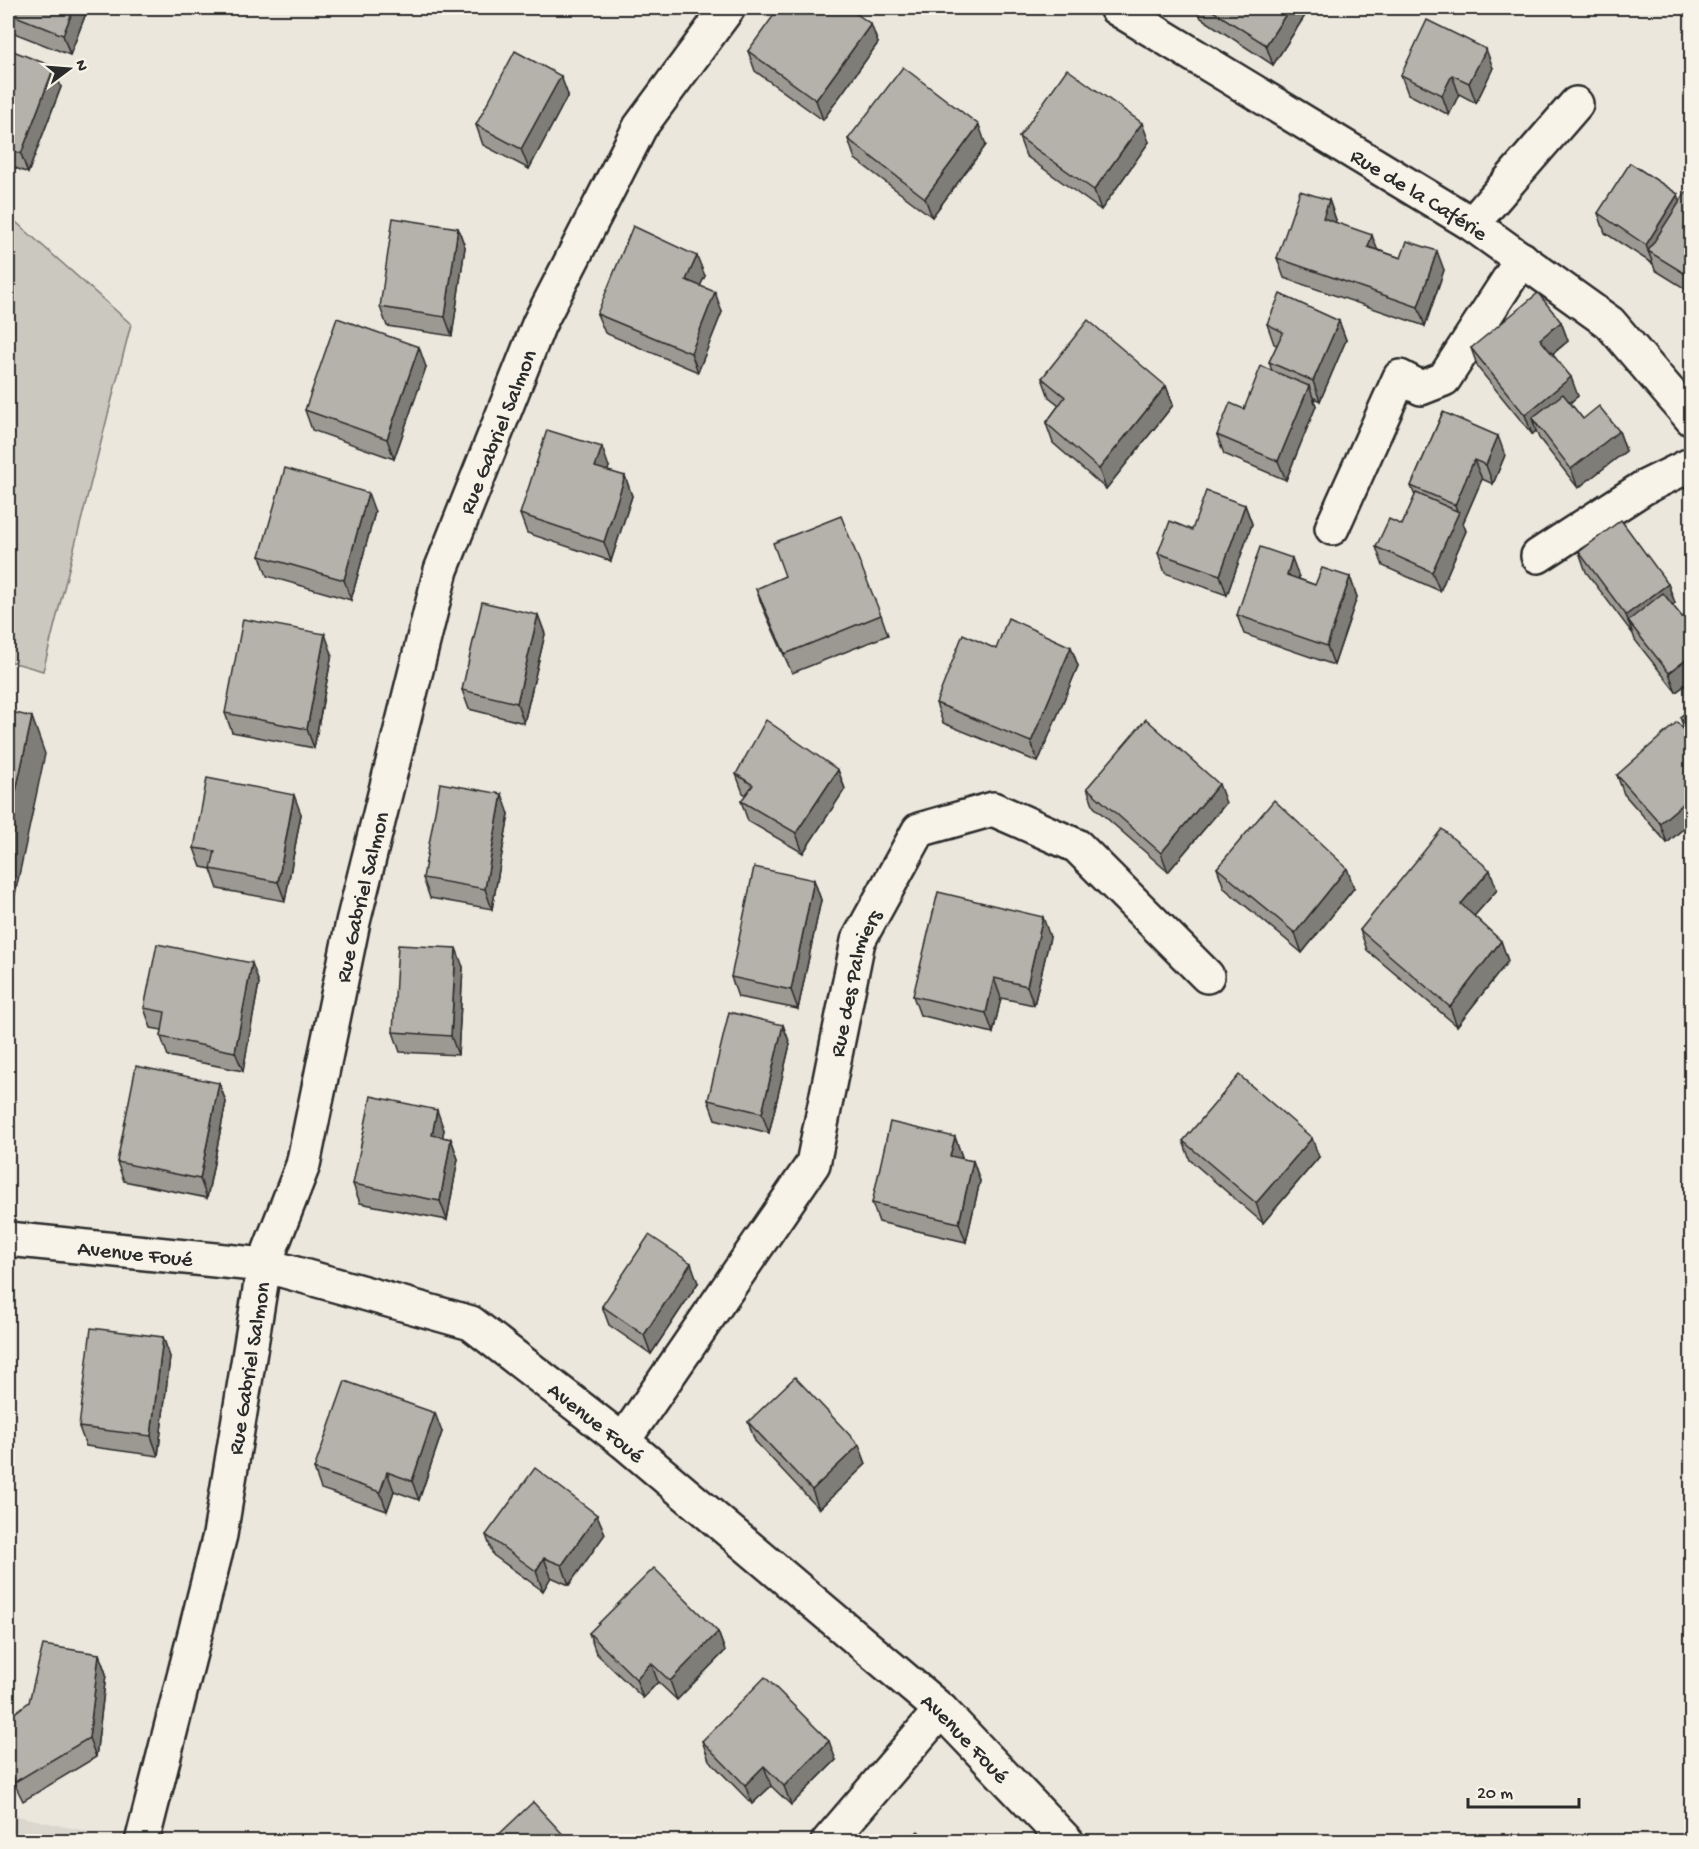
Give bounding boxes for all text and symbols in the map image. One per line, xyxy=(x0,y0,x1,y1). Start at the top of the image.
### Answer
north arrow xyxy=(39,39,99,99)
text: N xyxy=(69,58,91,74)
street label: Rue de la Caférie xyxy=(1345,144,1492,249)
street label: Rue Gabriel Salmon xyxy=(456,346,545,519)
street label: Rue Gabriel Salmon xyxy=(332,809,397,985)
street label: Rue des Palmiers xyxy=(826,905,890,1060)
street label: Avenue Foué xyxy=(76,1237,194,1275)
street label: Rue Gabriel Salmon xyxy=(224,1280,278,1457)
street label: Avenue Foué xyxy=(541,1378,649,1471)
street label: Avenue Foué xyxy=(914,1689,1013,1791)
scale bar xyxy=(1468,1771,1579,1809)
text: 20 m xyxy=(1477,1784,1513,1805)

